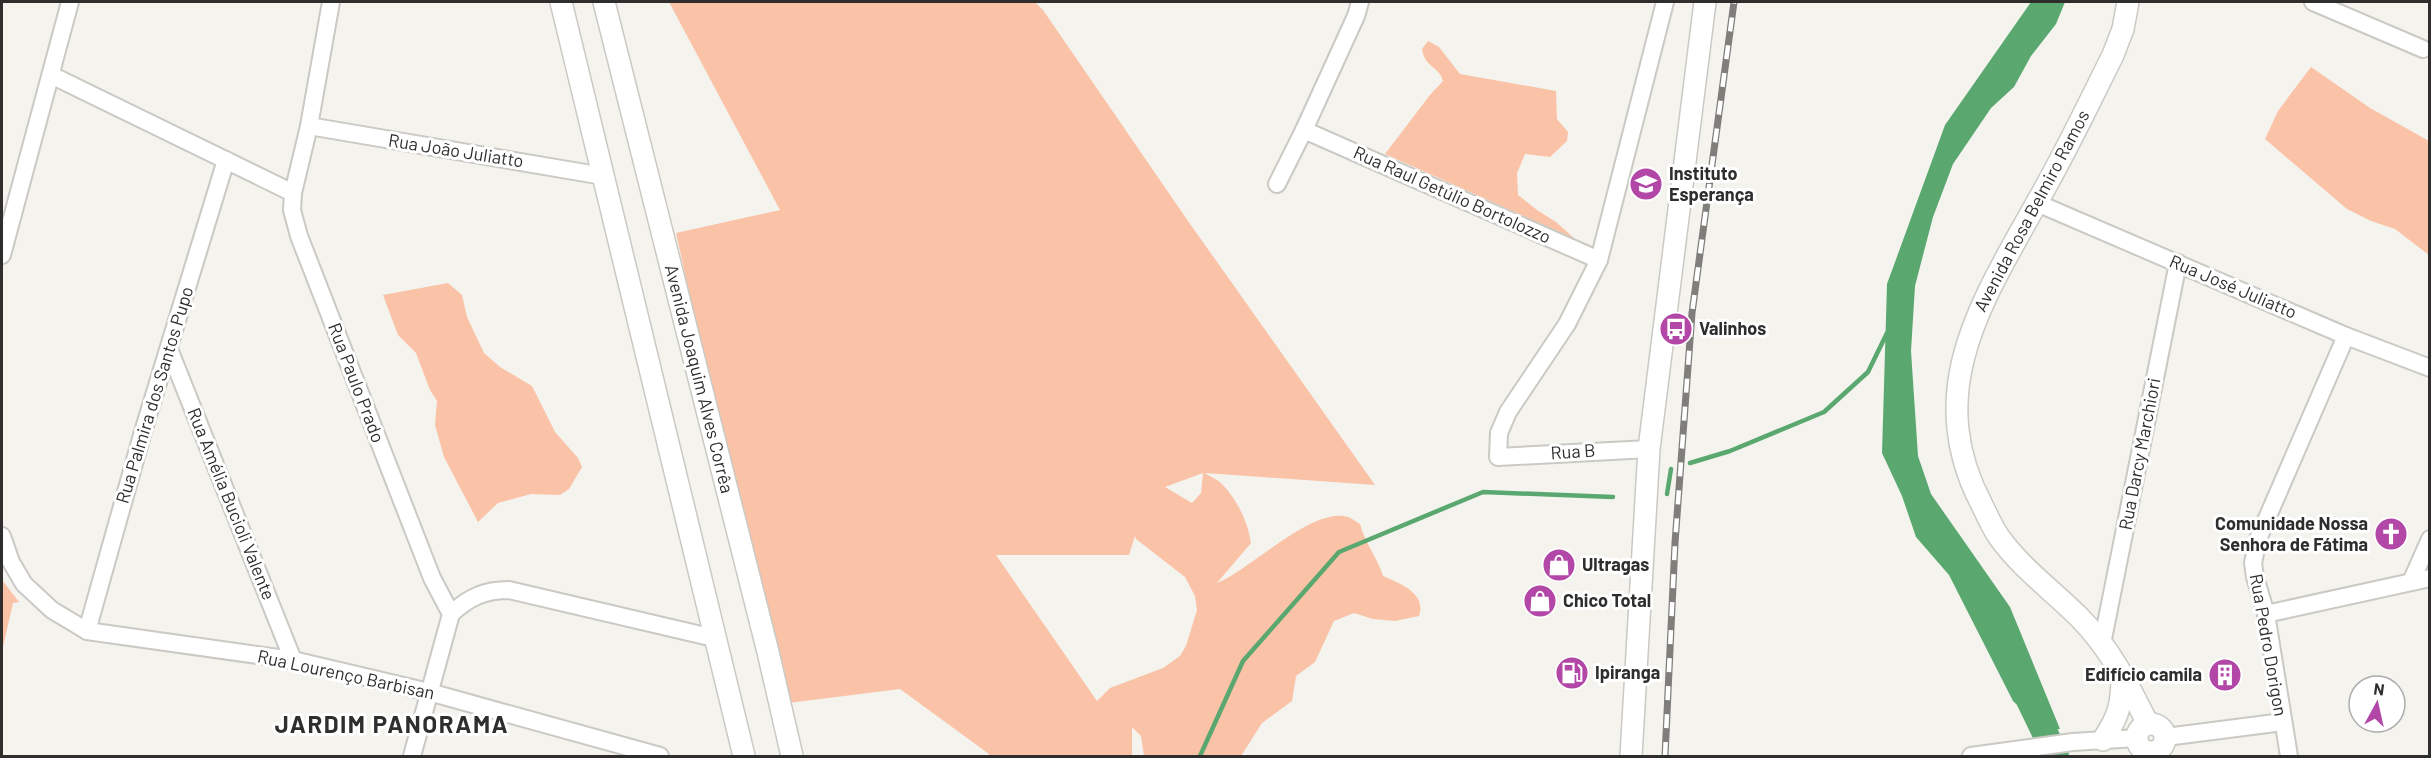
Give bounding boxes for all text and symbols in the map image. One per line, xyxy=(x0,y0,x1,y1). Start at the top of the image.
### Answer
street label: Avenida Rosa Belmiro Ramos xyxy=(1969,106,2094,315)
street label: Rua João Juliatto xyxy=(387,128,525,172)
street label: Rua Raul Getúlio Bortolozzo xyxy=(1350,141,1555,248)
place label: Instituto Esperança xyxy=(1669,162,1754,205)
school or university icon: Instituto Esperança xyxy=(1628,166,1664,202)
street label: Rua José Juliatto xyxy=(2166,249,2300,323)
street label: Avenida Joaquim Alves Corrêa xyxy=(661,262,739,495)
street label: Rua Palmira dos Santos Pupo xyxy=(111,284,198,506)
bus stop icon: Valinhos xyxy=(1658,311,1694,347)
place label: Valinhos xyxy=(1699,317,1766,339)
street label: Rua Paulo Prado xyxy=(324,320,390,446)
street label: Rua Darcy Marchiori xyxy=(2113,376,2165,532)
street label: Rua Amélia Bucioli Valente xyxy=(183,404,281,603)
street label: Rua B xyxy=(1550,438,1596,464)
place label: Comunidade Nossa Senhora de Fátima xyxy=(2215,512,2368,555)
church icon: Comunidade Nossa Senhora de Fátima xyxy=(2373,516,2409,552)
shop icon: Ultragas xyxy=(1541,547,1577,583)
place label: Ultragas xyxy=(1582,553,1649,575)
street label: Rua Pedro Dorigon xyxy=(2246,572,2292,718)
shop icon: Chico Total xyxy=(1522,583,1558,619)
place label: Chico Total xyxy=(1563,589,1651,611)
street label: Rua Lourenço Barbisan xyxy=(256,645,437,704)
fuel station icon: Ipiranga xyxy=(1554,655,1590,691)
building icon: Edifício camila xyxy=(2207,657,2243,693)
place label: Ipiranga xyxy=(1595,661,1660,683)
place label: Edifício camila xyxy=(2085,663,2202,685)
north arrow xyxy=(2347,674,2407,734)
text: N xyxy=(2373,679,2386,699)
district label: JARDIM PANORAMA xyxy=(275,709,509,738)

